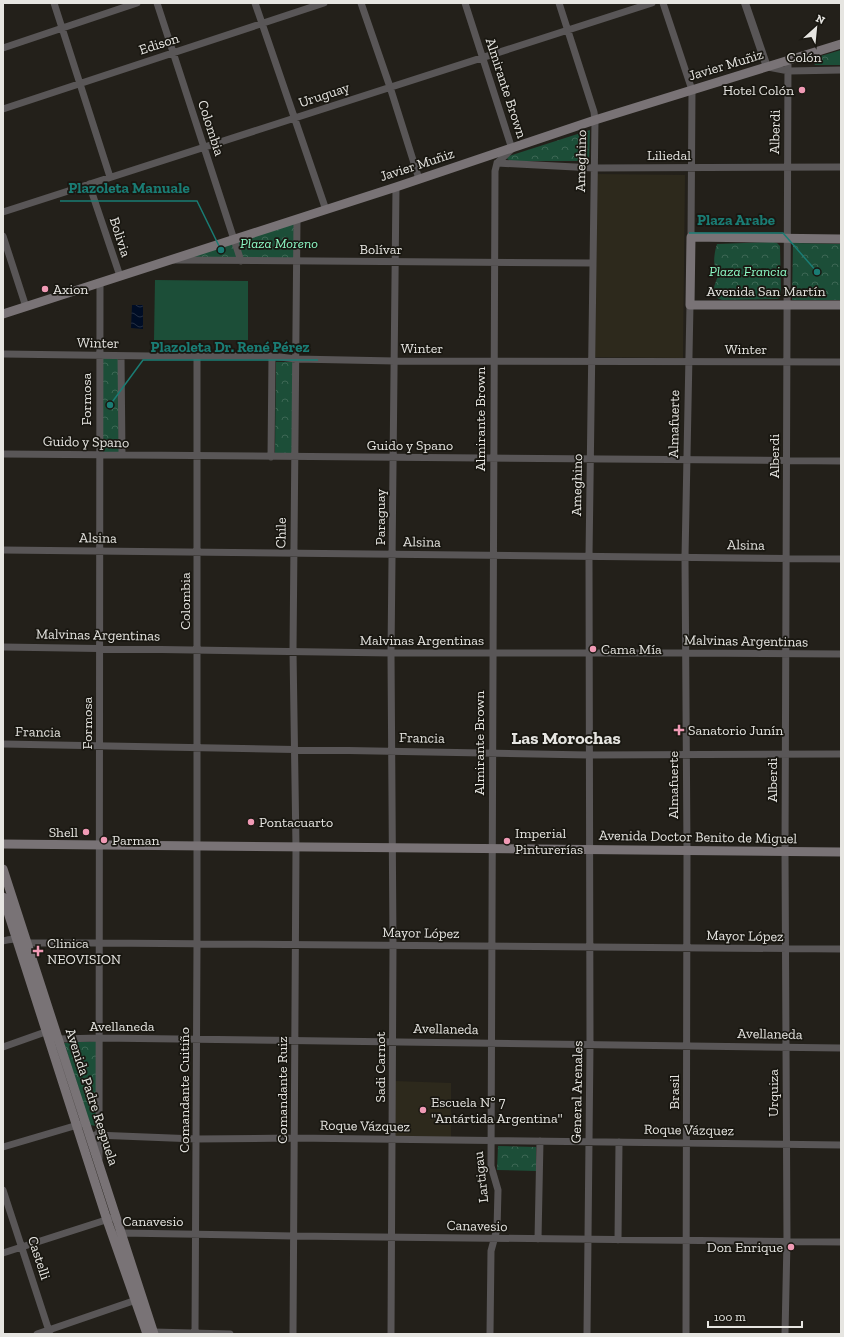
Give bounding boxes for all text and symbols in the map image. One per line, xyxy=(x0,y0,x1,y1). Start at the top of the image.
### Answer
north arrow xyxy=(796,8,836,48)
text: N xyxy=(814,12,828,28)
street label: Edison xyxy=(137,30,181,58)
street label: Almirante Brown xyxy=(482,36,530,140)
street label: Javier Muñiz xyxy=(687,45,766,84)
street label: Colón xyxy=(786,49,822,66)
street label: Uruguay xyxy=(296,79,352,111)
place label: Hotel Colón xyxy=(723,82,794,99)
marker: Hotel Colón xyxy=(797,85,807,95)
street label: Colombia xyxy=(194,98,228,158)
street label: Alberdi xyxy=(766,110,784,154)
street label: Ameghino xyxy=(572,130,590,192)
street label: Javier Muñiz xyxy=(378,145,457,185)
street label: Liliedal xyxy=(647,147,691,164)
callout: Plazoleta Manuale xyxy=(60,174,197,201)
text: Plazoleta Manuale xyxy=(68,179,190,197)
callout: Plaza Arabe xyxy=(689,206,783,233)
text: Plaza Arabe xyxy=(697,211,775,229)
street label: Bolivia xyxy=(106,215,134,259)
park label: Plaza Moreno xyxy=(240,235,318,252)
street label: Bolívar xyxy=(360,241,403,258)
park label: Plaza Francia xyxy=(709,263,787,280)
place label: Axion xyxy=(53,281,88,298)
street label: Avenida San Martín xyxy=(707,283,825,300)
marker: Axion xyxy=(40,284,50,294)
callout: Plazoleta Dr. René Pérez xyxy=(143,333,318,360)
street label: Winter xyxy=(77,334,119,352)
text: Plazoleta Dr. René Pérez xyxy=(150,338,310,356)
street label: Winter xyxy=(401,340,443,357)
street label: Winter xyxy=(725,341,767,358)
street label: Almirante Brown xyxy=(472,367,489,471)
street label: Formosa xyxy=(78,372,95,425)
street label: Almafuerte xyxy=(665,389,683,458)
street label: Guido y Spano xyxy=(43,433,129,451)
street label: Alberdi xyxy=(766,434,783,478)
street label: Guido y Spano xyxy=(367,437,453,454)
street label: Ameghino xyxy=(568,454,586,516)
street label: Paraguay xyxy=(372,488,389,545)
street label: Chile xyxy=(272,517,290,549)
street label: Alsina xyxy=(79,529,117,547)
street label: Alsina xyxy=(403,533,441,551)
street label: Alsina xyxy=(727,536,765,554)
street label: Colombia xyxy=(177,572,194,630)
street label: Malvinas Argentinas xyxy=(36,625,160,645)
street label: Malvinas Argentinas xyxy=(684,631,808,651)
street label: Malvinas Argentinas xyxy=(360,632,484,649)
place label: Cama Mía xyxy=(601,641,662,658)
marker: Cama Mía xyxy=(588,644,598,654)
street label: Almirante Brown xyxy=(471,691,488,795)
street label: Formosa xyxy=(79,696,96,749)
place label: Sanatorio Junín xyxy=(688,722,783,739)
street label: Francia xyxy=(15,723,61,741)
marker: Sanatorio Junín xyxy=(673,724,685,736)
district label: Las Morochas xyxy=(511,727,621,749)
street label: Francia xyxy=(399,729,445,747)
street label: Almafuerte xyxy=(665,750,682,819)
street label: Alberdi xyxy=(764,758,781,802)
place label: Pontacuarto xyxy=(259,814,333,831)
marker: Pontacuarto xyxy=(246,817,256,827)
place label: Shell xyxy=(49,824,78,841)
place label: Imperial Pinturerías xyxy=(515,825,583,858)
marker: Shell xyxy=(81,827,91,837)
street label: Avenida Doctor Benito de Miguel xyxy=(599,827,798,847)
place label: Parman xyxy=(112,832,159,849)
marker: Parman xyxy=(99,835,109,845)
marker: Imperial Pinturerías xyxy=(502,836,512,846)
street label: Mayor López xyxy=(382,924,460,942)
street label: Mayor López xyxy=(706,927,784,945)
place label: Clinica NEOVISION xyxy=(47,935,121,968)
marker: Clinica NEOVISION xyxy=(32,945,44,957)
street label: Avellaneda xyxy=(89,1018,155,1035)
street label: Avellaneda xyxy=(413,1020,479,1038)
street label: Avellaneda xyxy=(737,1025,803,1043)
street label: Avenida Padre Respuela xyxy=(62,1026,122,1168)
street label: Comandante Cuitiño xyxy=(176,1027,193,1153)
street label: Sadi Carnot xyxy=(372,1031,389,1103)
street label: Comandante Ruiz xyxy=(274,1036,291,1144)
street label: General Arenales xyxy=(568,1040,586,1144)
street label: Urquiza xyxy=(765,1069,782,1117)
street label: Brasil xyxy=(666,1074,683,1109)
place label: Escuela Nº 7 "Antártida Argentina" xyxy=(431,1094,563,1127)
marker: Escuela Nº 7 "Antártida Argentina" xyxy=(418,1105,428,1115)
street label: Roque Vázquez xyxy=(320,1117,411,1135)
street label: Roque Vázquez xyxy=(644,1121,735,1139)
street label: Lartigau xyxy=(470,1150,492,1204)
street label: Canavesio xyxy=(123,1213,184,1230)
street label: Canavesio xyxy=(446,1217,508,1235)
street label: Castelli xyxy=(24,1234,54,1282)
place label: Don Enrique xyxy=(707,1239,783,1256)
marker: Don Enrique xyxy=(786,1242,796,1252)
scale bar xyxy=(708,1303,802,1329)
text: 100 m xyxy=(714,1310,746,1324)

